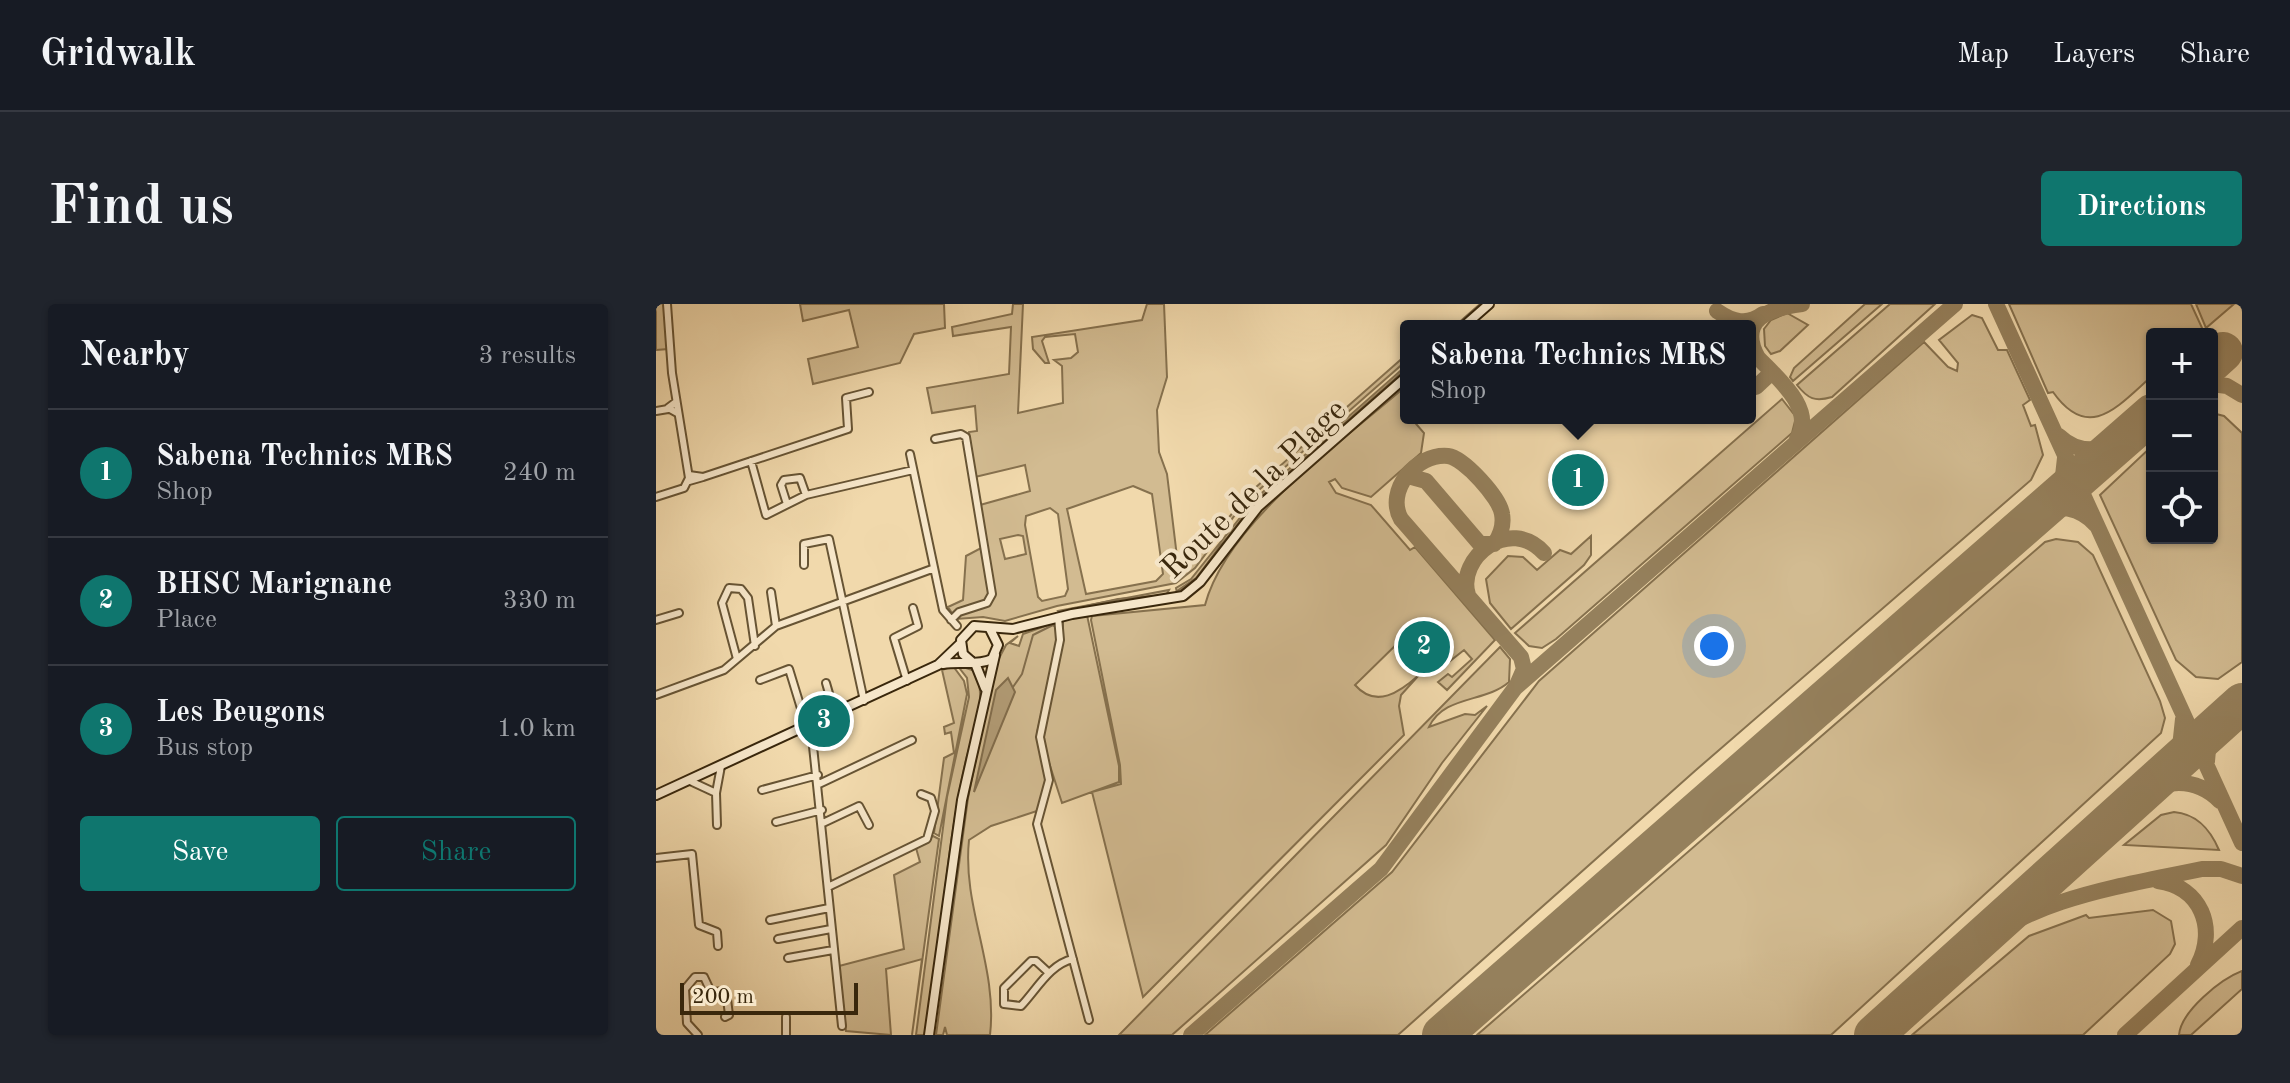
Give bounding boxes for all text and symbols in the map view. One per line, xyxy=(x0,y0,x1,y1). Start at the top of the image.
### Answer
text: Gridwalk xyxy=(40,36,196,74)
text: Map xyxy=(1957,41,2009,69)
text: Layers xyxy=(2053,41,2135,69)
text: Share xyxy=(2179,41,2250,69)
button: Directions xyxy=(2041,171,2242,246)
text: Find us xyxy=(48,180,234,236)
popup xyxy=(1400,320,1756,424)
map controls xyxy=(2146,328,2218,544)
button: + xyxy=(2146,328,2218,400)
text: Nearby xyxy=(80,339,190,373)
text: Sabena Technics MRS xyxy=(1430,341,1726,371)
text: 3 results xyxy=(478,343,576,369)
text: Shop xyxy=(1430,378,1486,404)
street label: Route de la Plage xyxy=(1157,394,1354,586)
button: − xyxy=(2146,400,2218,472)
text: Sabena Technics MRS xyxy=(156,442,453,472)
pin: 1 xyxy=(1552,450,1604,510)
text: 1 xyxy=(98,460,114,486)
text: 240 m xyxy=(503,460,576,486)
button: locate xyxy=(2146,472,2218,544)
text: Shop xyxy=(156,479,213,505)
text: BHSC Marignane xyxy=(156,570,392,600)
text: 2 xyxy=(98,588,114,614)
text: 330 m xyxy=(503,588,576,614)
text: Place xyxy=(156,607,217,633)
pin: 2 xyxy=(1398,617,1450,677)
your location xyxy=(1694,626,1734,666)
pin: 3 xyxy=(798,691,850,751)
text: Les Beugons xyxy=(156,698,325,728)
text: 3 xyxy=(98,716,114,742)
text: 1.0 km xyxy=(497,716,576,742)
text: Bus stop xyxy=(156,735,253,761)
button: Save xyxy=(80,816,320,891)
button: Share xyxy=(336,816,576,891)
scale bar xyxy=(680,979,858,1015)
text: 200 m xyxy=(692,986,754,1008)

